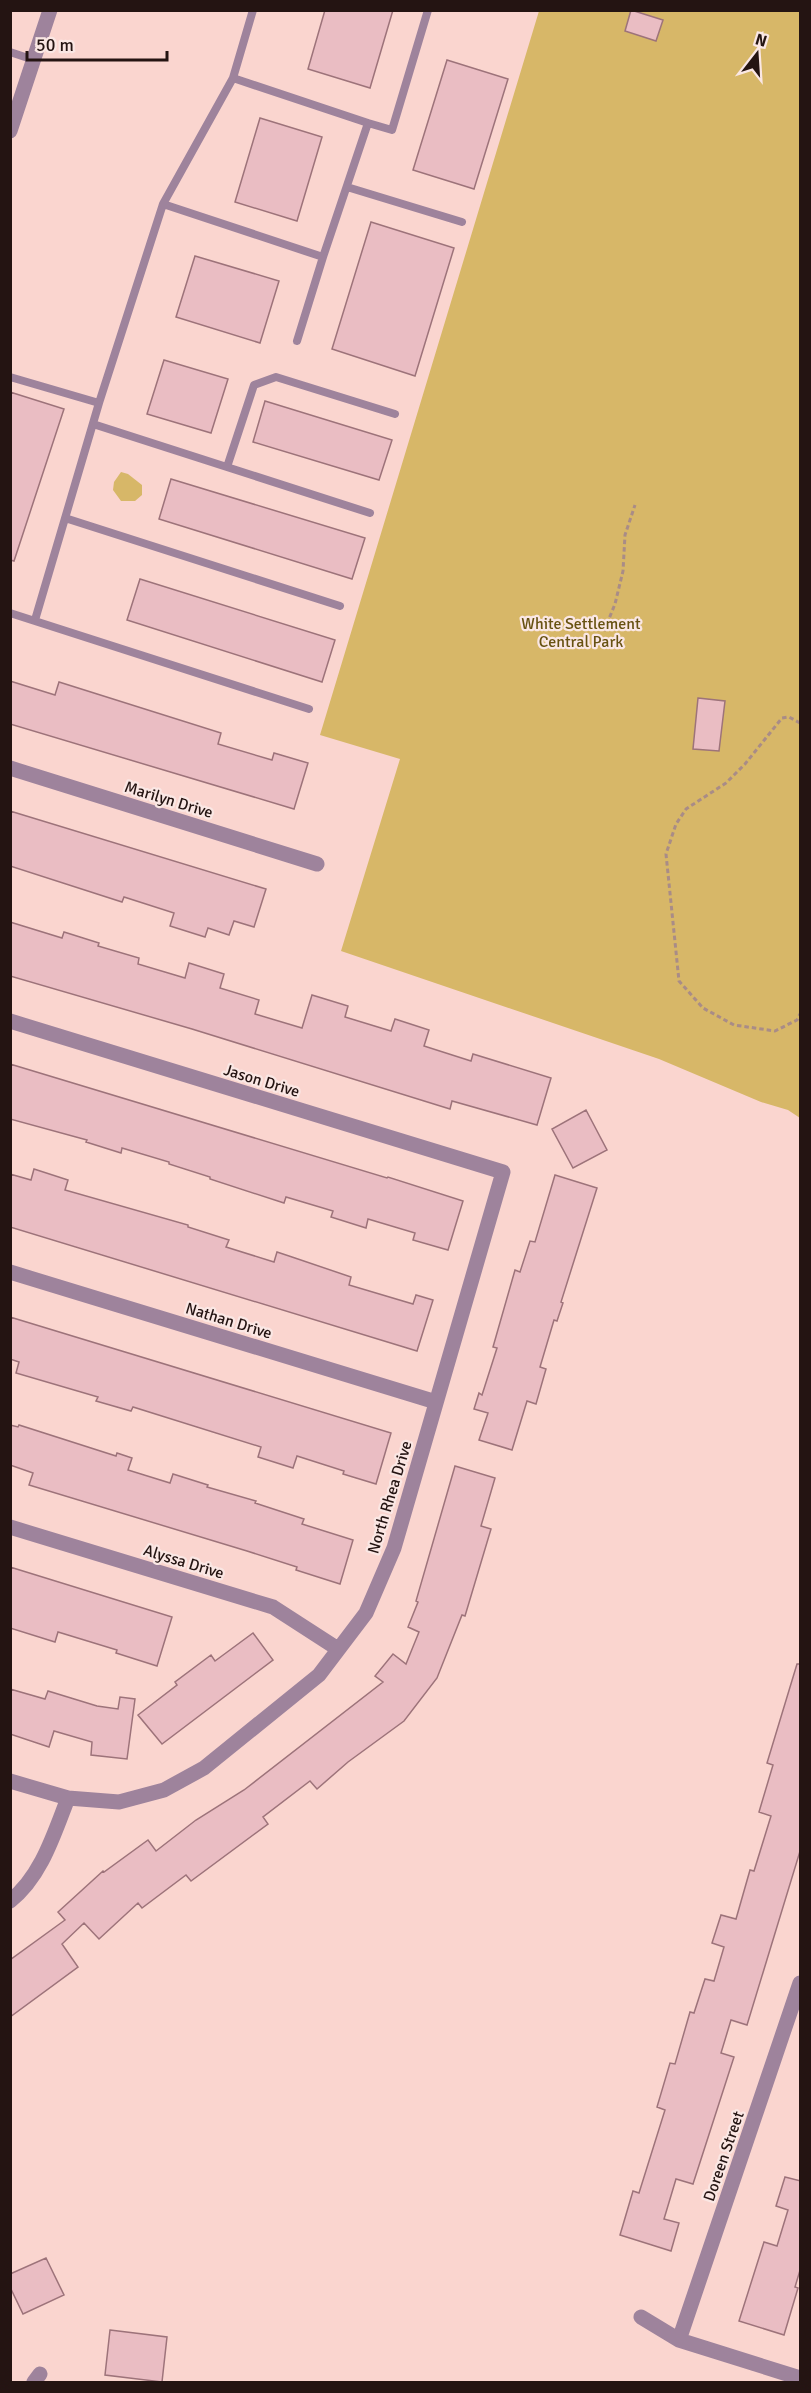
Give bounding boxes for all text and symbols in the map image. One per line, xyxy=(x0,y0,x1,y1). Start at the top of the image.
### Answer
scale bar xyxy=(27,24,166,62)
north arrow xyxy=(727,24,787,84)
text: N xyxy=(753,29,769,52)
text: 50 m xyxy=(36,34,74,56)
park label: White Settlement Central Park xyxy=(521,614,641,652)
street label: Marilyn Drive xyxy=(122,777,215,823)
street label: Jason Drive xyxy=(221,1060,302,1102)
street label: Nathan Drive xyxy=(183,1298,274,1344)
street label: North Rhea Drive xyxy=(363,1438,417,1556)
street label: Alyssa Drive xyxy=(141,1540,226,1584)
street label: Doreen Street xyxy=(699,2108,749,2204)

